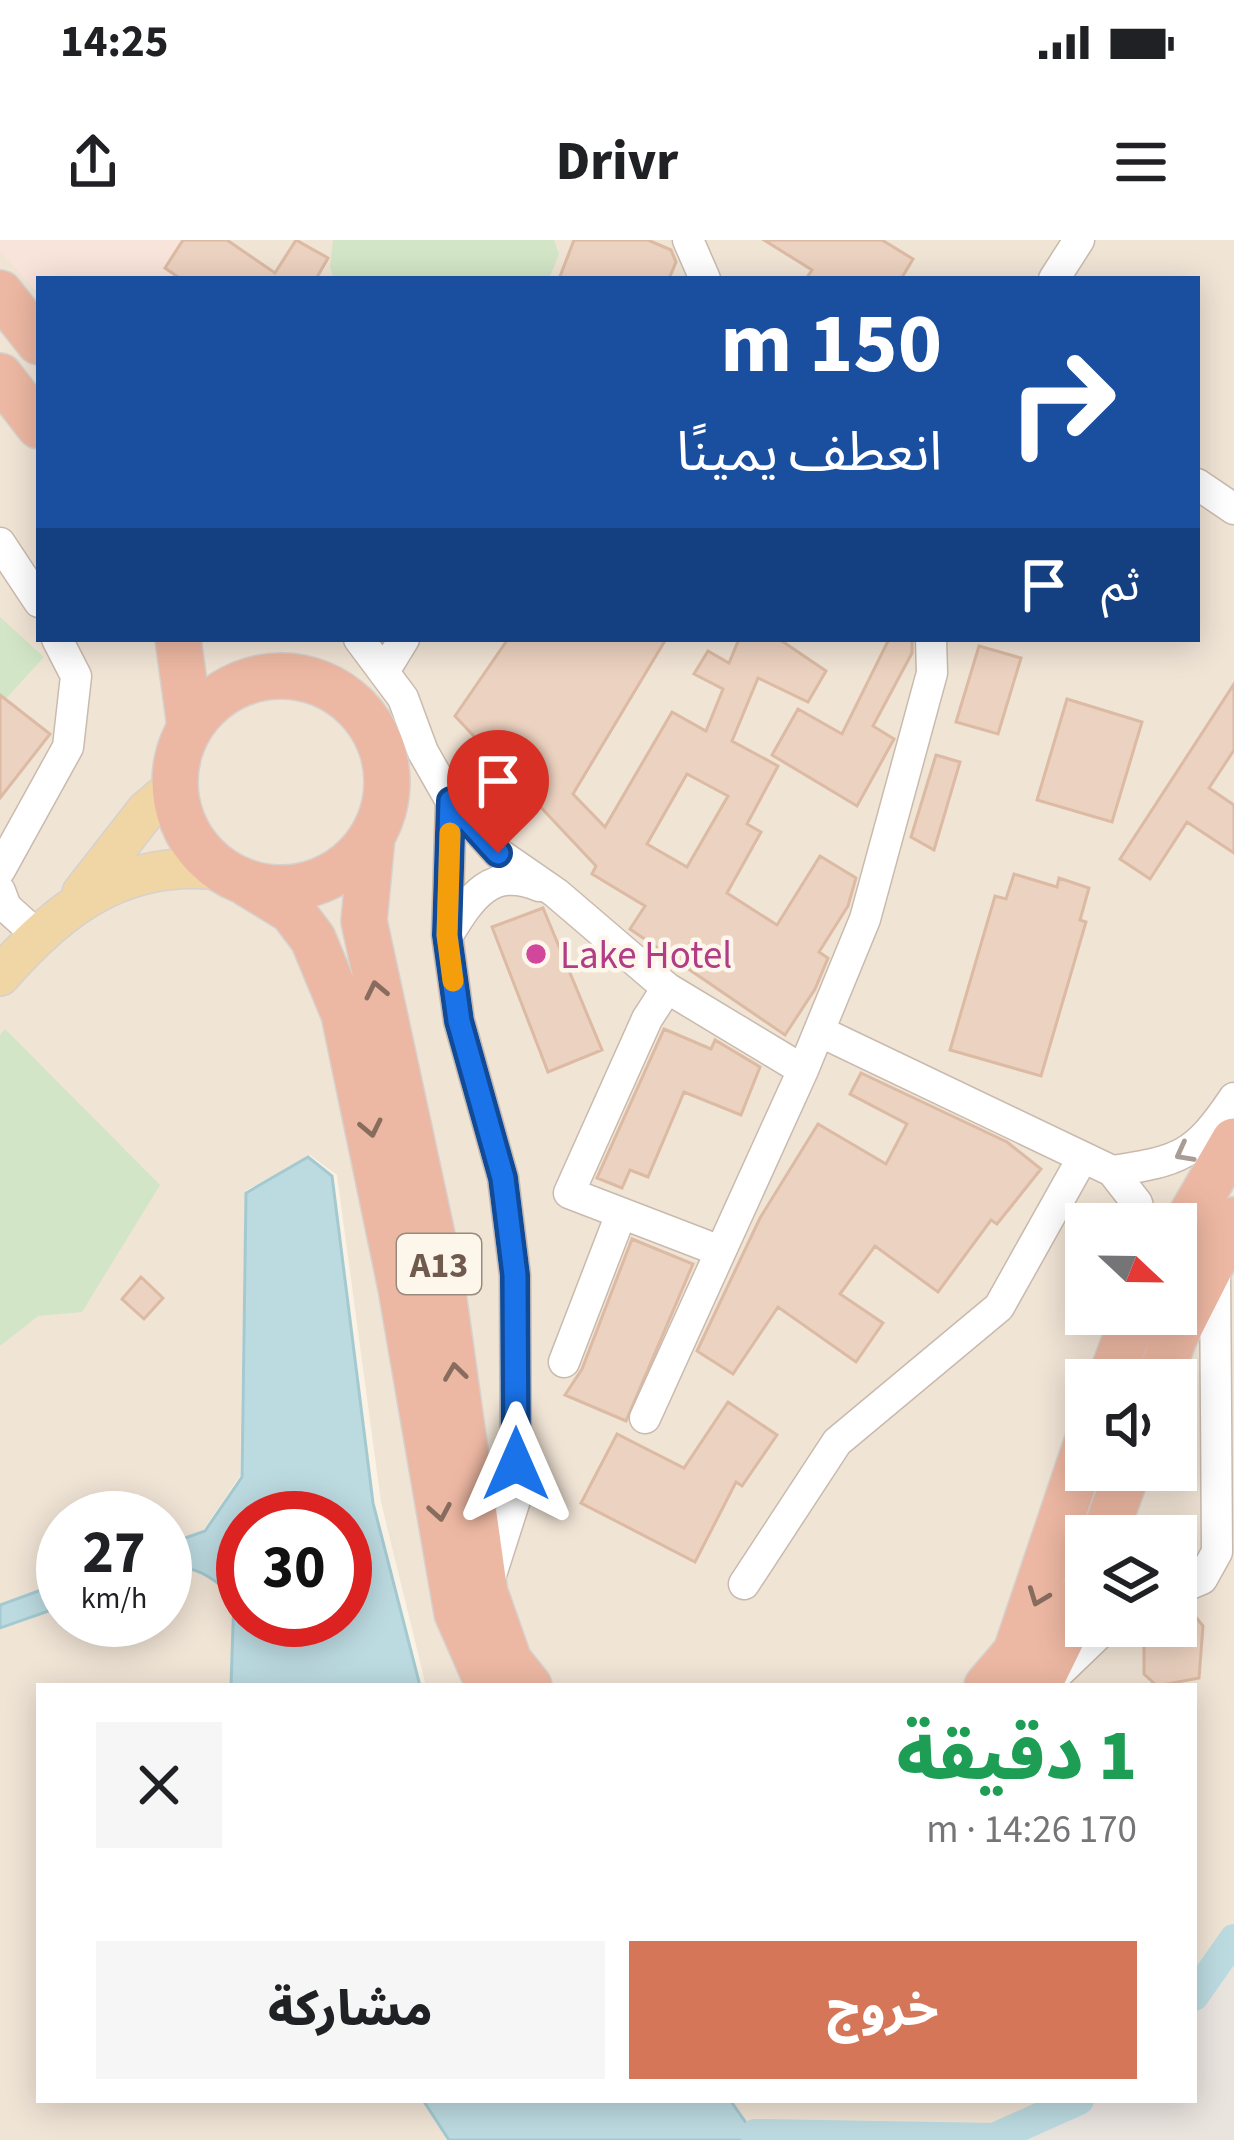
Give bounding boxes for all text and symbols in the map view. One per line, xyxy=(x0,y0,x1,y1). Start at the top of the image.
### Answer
text: 14:25 xyxy=(60,10,169,74)
text: Drivr xyxy=(556,124,678,201)
icon: share xyxy=(60,129,126,195)
icon: menu xyxy=(1108,129,1174,195)
text: 150 m xyxy=(720,285,942,405)
icon: right xyxy=(984,324,1140,480)
text: انعطف يمينًا xyxy=(676,415,942,492)
icon: arrive xyxy=(1011,552,1077,618)
text: ثم xyxy=(1101,554,1140,618)
pin xyxy=(447,730,549,853)
icon: arrive xyxy=(465,748,531,814)
place label: Lake Hotel xyxy=(560,928,732,984)
marker: Lake Hotel xyxy=(523,941,549,967)
one-way arrow xyxy=(365,981,390,1001)
one-way arrow xyxy=(357,1117,382,1137)
one-way arrow xyxy=(1175,1138,1197,1161)
north arrow xyxy=(1065,1203,1197,1335)
map controls xyxy=(1065,1203,1197,1647)
road number: A13 xyxy=(397,1234,481,1294)
button: sound xyxy=(1065,1359,1197,1491)
one-way arrow xyxy=(443,1362,469,1382)
position arrow xyxy=(453,1401,579,1527)
speed limit sign: 30 xyxy=(216,1491,372,1647)
one-way arrow xyxy=(427,1501,452,1521)
text: 27 xyxy=(82,1511,146,1596)
button: layers xyxy=(1065,1515,1197,1647)
text: km/h xyxy=(81,1577,147,1620)
one-way arrow xyxy=(1027,1585,1052,1606)
text: 1 دقيقة xyxy=(896,1705,1137,1808)
button: close xyxy=(96,1722,222,1848)
text: 170 m · 14:26 xyxy=(926,1802,1137,1858)
button: مشاركة xyxy=(96,1941,605,2079)
button: خروج xyxy=(629,1941,1137,2079)

